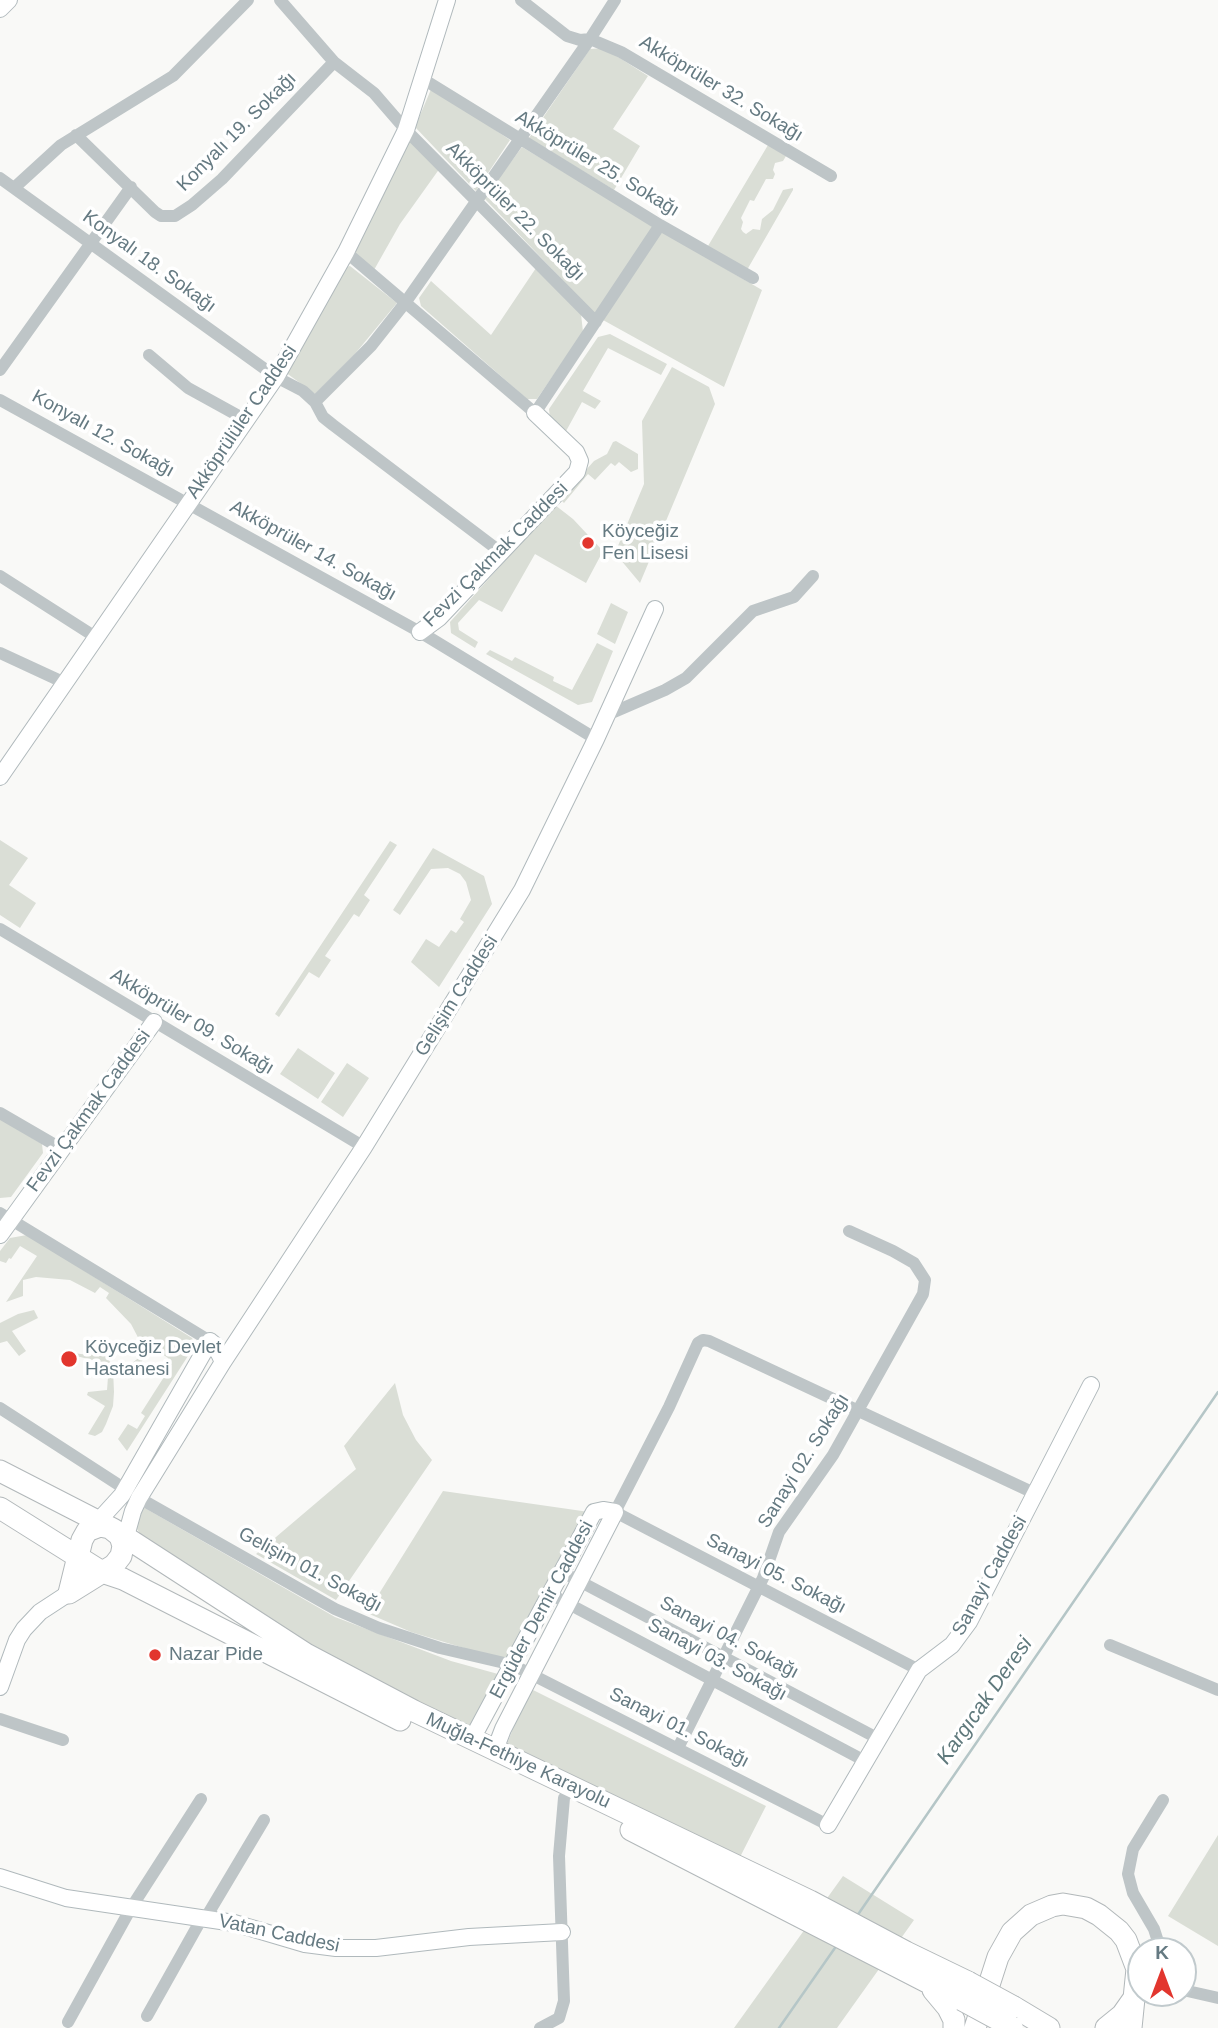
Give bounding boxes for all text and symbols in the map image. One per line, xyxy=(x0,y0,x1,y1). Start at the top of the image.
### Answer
street label: Akköprüler 32. Sokağı xyxy=(635,31,807,147)
street label: Konyalı 19. Sokağı xyxy=(173,68,301,196)
street label: Akköprüler 25. Sokağı xyxy=(511,106,683,222)
street label: Akköprüler 22. Sokağı xyxy=(441,138,589,286)
street label: Konyalı 18. Sokağı xyxy=(78,206,220,318)
street label: Akköprülüler Caddesi xyxy=(182,341,302,503)
street label: Konyalı 12. Sokağı xyxy=(28,385,178,483)
street label: Fevzi Çakmak Caddesi xyxy=(419,478,573,632)
street label: Akköprüler 14. Sokağı xyxy=(226,496,400,606)
place label: Köyceğiz Fen Lisesi xyxy=(602,521,689,565)
marker: Köyceğiz Fen Lisesi xyxy=(580,535,596,551)
street label: Gelişim Caddesi xyxy=(411,931,503,1061)
street label: Akköprüler 09. Sokağı xyxy=(106,964,278,1080)
street label: Fevzi Çakmak Caddesi xyxy=(22,1025,156,1197)
place label: Köyceğiz Devlet Hastanesi xyxy=(85,1337,221,1381)
marker: Köyceğiz Devlet Hastanesi xyxy=(59,1349,79,1369)
street label: Sanayi 02. Sokağı xyxy=(753,1390,855,1532)
street label: Sanayi Caddesi xyxy=(948,1512,1032,1640)
street label: Ergüder Demir Caddesi xyxy=(485,1517,599,1703)
street label: Gelişim 01. Sokağı xyxy=(234,1523,386,1617)
street label: Sanayi 05. Sokağı xyxy=(702,1529,850,1619)
street label: Sanayi 04. Sokağı xyxy=(656,1592,802,1684)
street label: Sanayi 03. Sokağı xyxy=(644,1614,790,1706)
water label: Kargıcak Deresi xyxy=(932,1633,1038,1769)
place label: Nazar Pide xyxy=(169,1644,263,1666)
marker: Nazar Pide xyxy=(147,1647,163,1663)
street label: Sanayi 01. Sokağı xyxy=(605,1683,753,1773)
street label: Muğla-Fethiye Karayolu xyxy=(422,1708,614,1814)
street label: Vatan Caddesi xyxy=(216,1910,342,1958)
north arrow xyxy=(1127,1937,1197,2007)
text: K xyxy=(1155,1942,1169,1963)

